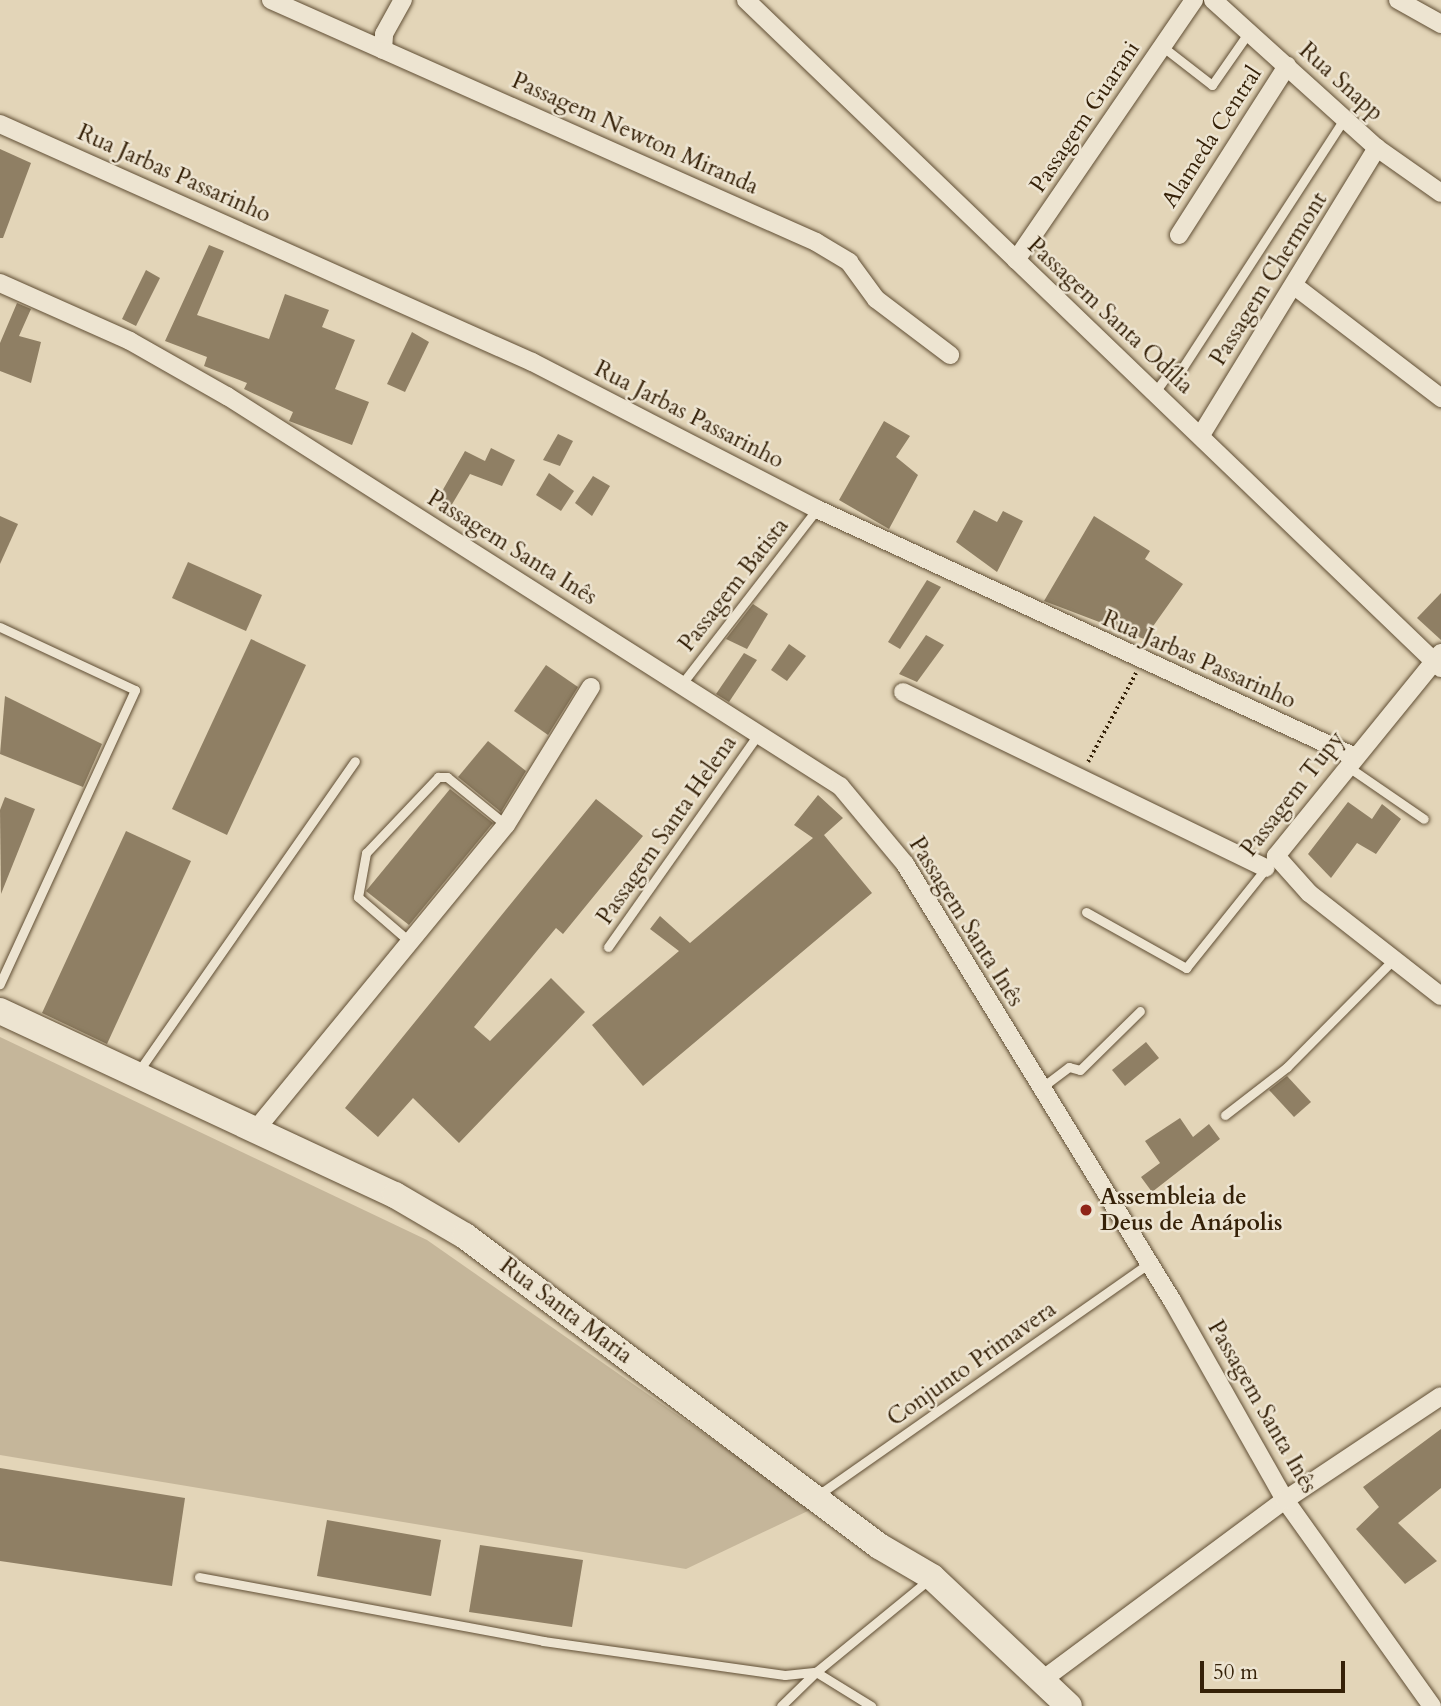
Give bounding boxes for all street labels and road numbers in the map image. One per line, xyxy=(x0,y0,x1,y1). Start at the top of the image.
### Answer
street label: Passagem Guarani xyxy=(1024,36,1146,198)
street label: Rua Snapp xyxy=(1293,37,1389,127)
street label: Alameda Central xyxy=(1156,61,1268,213)
street label: Passagem Newton Miranda xyxy=(507,67,763,201)
street label: Rua Jarbas Passarinho xyxy=(73,119,275,229)
street label: Passagem Chermont xyxy=(1205,187,1333,371)
street label: Passagem Santa Odília xyxy=(1021,232,1199,400)
street label: Rua Jarbas Passarinho xyxy=(590,355,788,475)
street label: Passagem Santa Inês xyxy=(422,485,602,611)
street label: Passagem Batista xyxy=(673,513,795,657)
street label: Rua Jarbas Passarinho xyxy=(1098,605,1300,715)
street label: Passagem Tupy xyxy=(1235,726,1351,862)
street label: Passagem Santa Helena xyxy=(591,730,743,930)
street label: Passagem Santa Inês xyxy=(903,832,1029,1012)
street label: Rua Santa Maria xyxy=(494,1252,638,1370)
street label: Conjunto Primavera xyxy=(882,1296,1062,1432)
street label: Passagem Santa Inês xyxy=(1201,1316,1323,1498)

